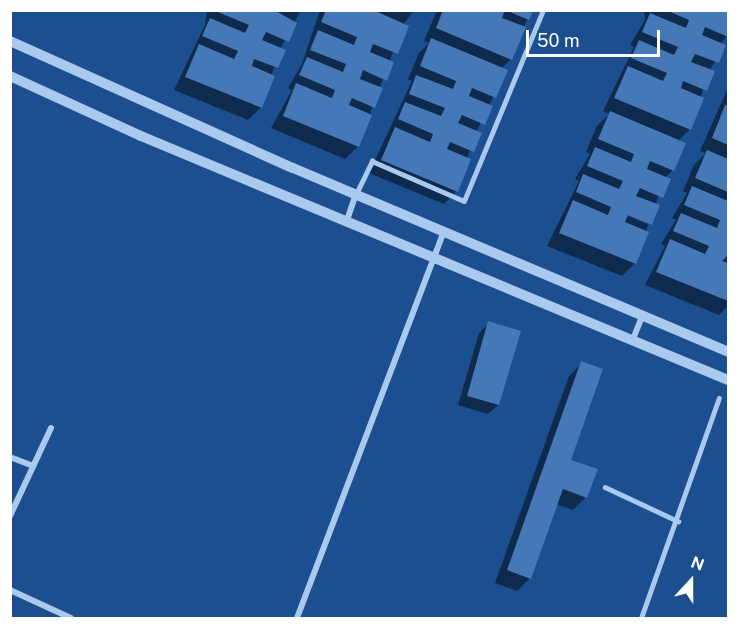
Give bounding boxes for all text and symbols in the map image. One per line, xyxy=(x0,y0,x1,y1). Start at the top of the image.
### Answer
scale bar xyxy=(529,18,662,56)
text: 50 m xyxy=(537,30,580,51)
north arrow xyxy=(661,551,721,611)
text: N xyxy=(688,553,707,575)

